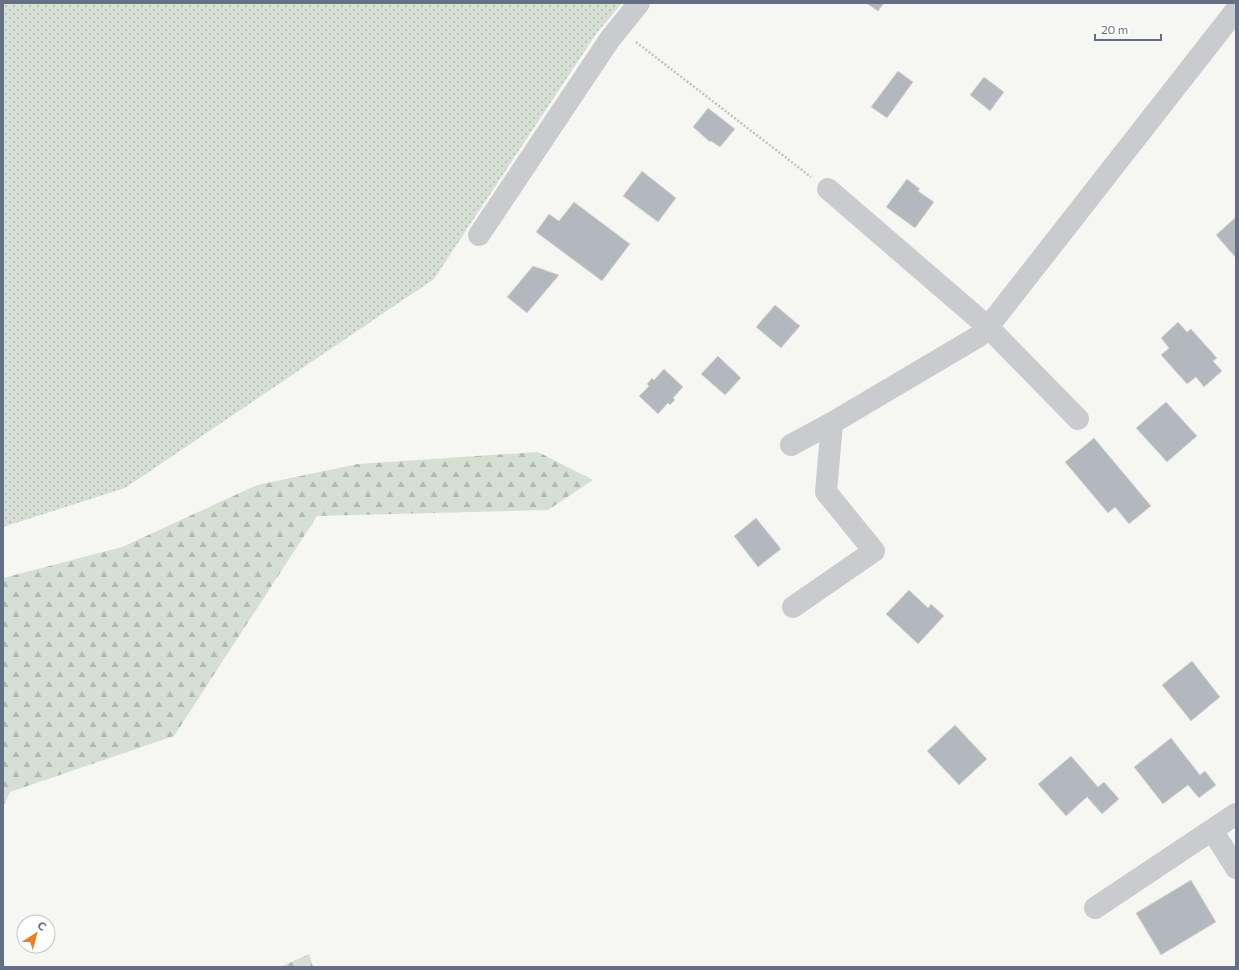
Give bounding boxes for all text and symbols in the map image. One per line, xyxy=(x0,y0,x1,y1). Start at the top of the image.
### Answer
scale bar xyxy=(1095,16,1161,42)
text: 20 m xyxy=(1101,22,1128,36)
north arrow xyxy=(16,914,56,954)
text: С xyxy=(35,918,49,933)

